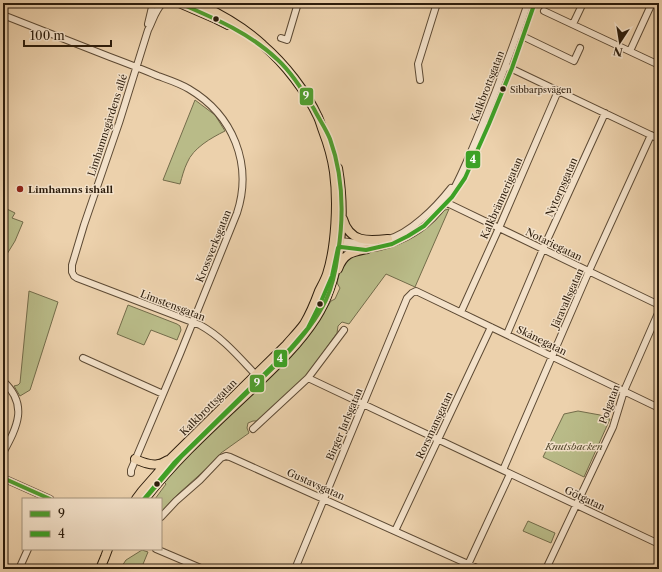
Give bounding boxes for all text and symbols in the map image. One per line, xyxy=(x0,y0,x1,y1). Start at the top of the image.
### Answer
unlabelled marker xyxy=(211,14,221,24)
scale bar xyxy=(24,22,111,48)
north arrow xyxy=(600,22,640,62)
text: 100 m xyxy=(30,28,65,43)
text: N xyxy=(611,44,624,60)
street label: Kalkbrottsgatan xyxy=(468,48,507,124)
street label: Limhamnsgårdens allé xyxy=(85,72,130,178)
marker: Sibbarpsvägen xyxy=(498,84,508,94)
place label: Sibbarpsvägen xyxy=(510,84,572,95)
line badge: 9 xyxy=(299,87,314,106)
text: 9 xyxy=(303,89,310,103)
line badge: 4 xyxy=(465,150,481,169)
text: 4 xyxy=(470,152,477,166)
street label: Kalkbrännerigatan xyxy=(478,155,526,241)
street label: Nytorpsgatan xyxy=(543,155,581,219)
place label: Limhamns ishall xyxy=(28,183,113,196)
marker: Limhamns ishall xyxy=(15,184,25,194)
street label: Krossverksgatan xyxy=(193,207,234,284)
street label: Notariegatan xyxy=(523,225,585,264)
street label: Järavallsgatan xyxy=(548,266,587,332)
street label: Limstensgatan xyxy=(138,287,208,324)
unlabelled marker xyxy=(315,299,325,309)
street label: Skånegatan xyxy=(515,323,570,359)
line badge: 4 xyxy=(273,349,288,368)
text: 4 xyxy=(277,351,284,365)
line badge: 9 xyxy=(249,374,265,393)
street label: Kalkbrottsgatan xyxy=(177,376,240,438)
text: 9 xyxy=(254,376,261,390)
street label: Polgatan xyxy=(596,382,623,426)
street label: Birger Jarlsgatan xyxy=(323,385,366,462)
street label: Rorsmansgatan xyxy=(413,389,456,461)
park label: Knutsbacken xyxy=(544,440,603,453)
street label: Gustavsgatan xyxy=(285,466,348,503)
unlabelled marker xyxy=(152,479,162,489)
street label: Götgatan xyxy=(562,483,608,514)
legend xyxy=(22,498,162,550)
text: 9 xyxy=(58,506,65,521)
text: 4 xyxy=(58,526,65,541)

